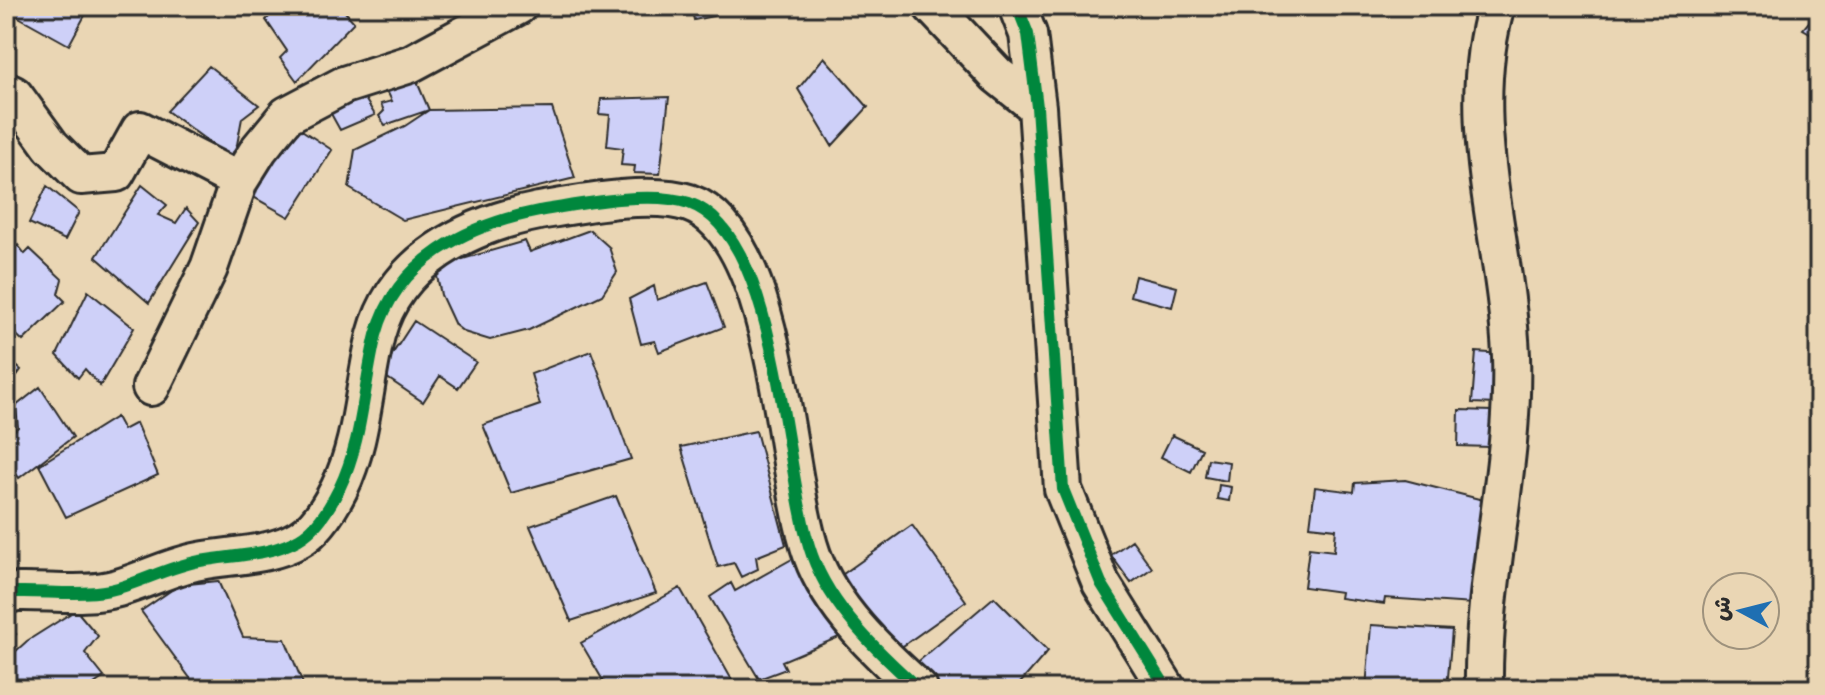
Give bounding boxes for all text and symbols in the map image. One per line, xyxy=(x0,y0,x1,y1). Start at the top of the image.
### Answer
north arrow xyxy=(1701,571,1781,651)
text: ش xyxy=(1706,595,1738,622)

